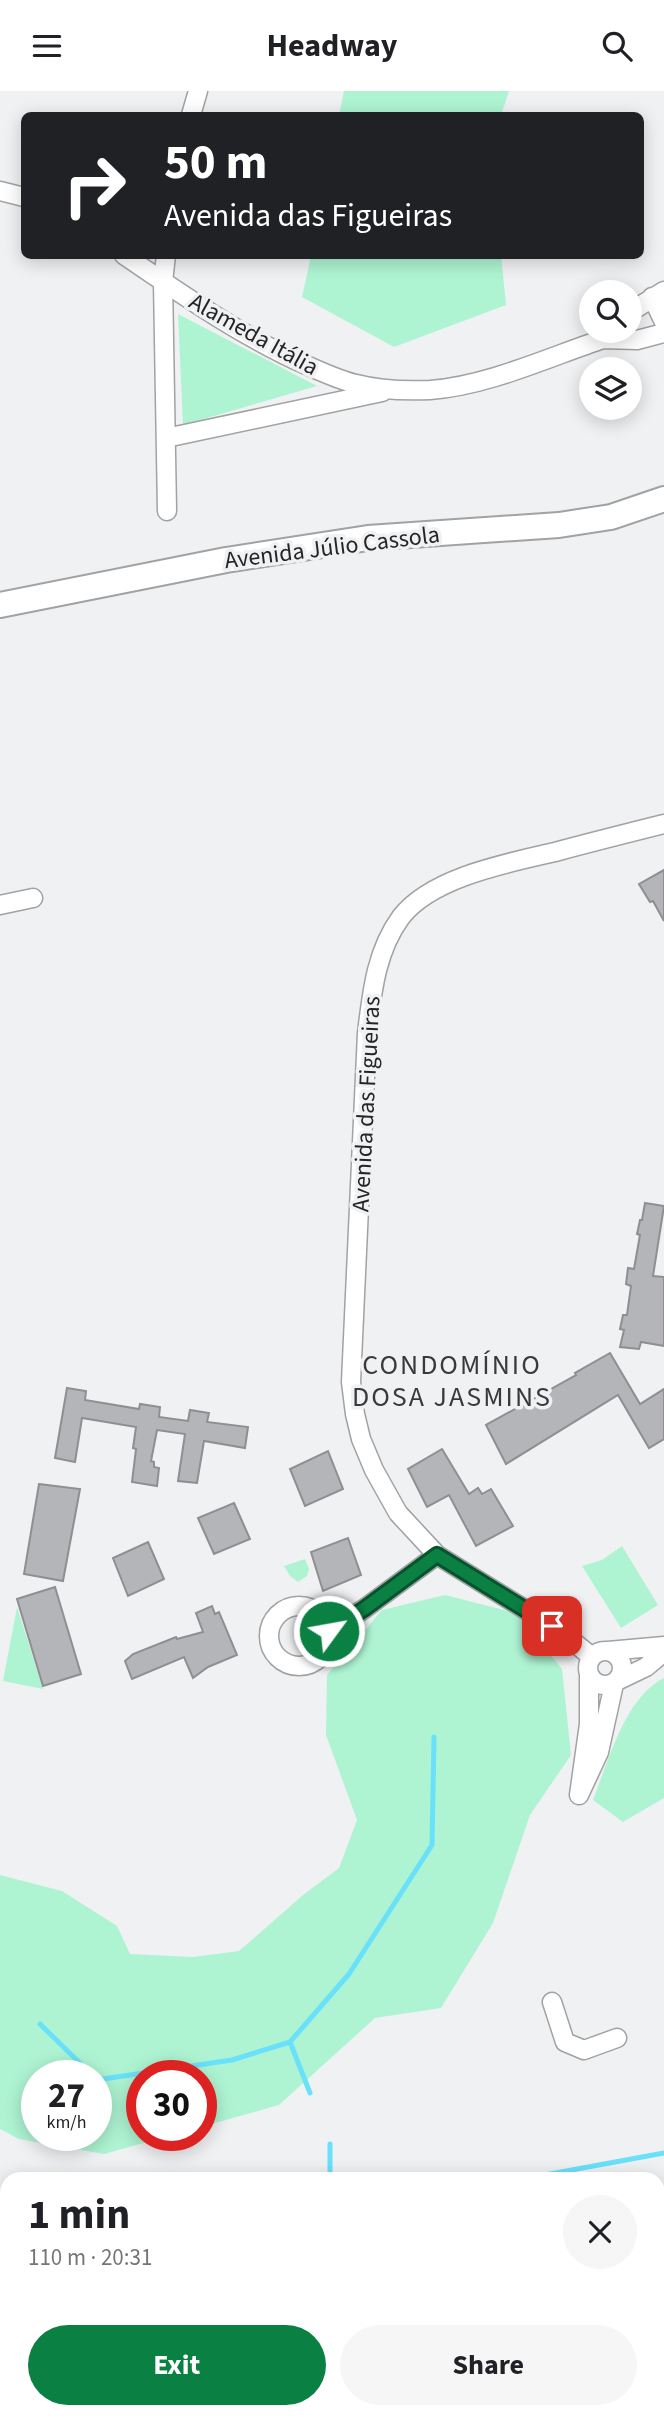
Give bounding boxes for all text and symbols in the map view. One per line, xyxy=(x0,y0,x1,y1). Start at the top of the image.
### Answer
text: Headway xyxy=(266,23,398,69)
icon: menu xyxy=(28,27,66,65)
icon: search xyxy=(598,27,636,65)
text: 50 m xyxy=(164,128,268,198)
icon: right xyxy=(49,140,140,231)
text: Avenida das Figueiras xyxy=(164,193,452,239)
map controls xyxy=(579,280,642,420)
button: search xyxy=(579,280,642,343)
street label: Alameda Itália xyxy=(183,284,325,385)
button: layers xyxy=(579,357,642,420)
street label: Avenida Júlio Cassola xyxy=(222,517,442,578)
street label: Avenida das Figueiras xyxy=(343,995,390,1213)
district label: CONDOMÍNIO DOSA JASMINS xyxy=(352,1345,552,1417)
position arrow xyxy=(292,1594,366,1668)
pin xyxy=(522,1596,582,1656)
icon: arrive xyxy=(533,1607,571,1645)
speed limit sign: 30 xyxy=(126,2060,217,2151)
text: 27 xyxy=(48,2071,85,2121)
text: km/h xyxy=(47,2110,86,2135)
text: 1 min xyxy=(28,2185,130,2245)
button: close xyxy=(563,2195,637,2269)
text: 110 m · 20:31 xyxy=(28,2241,152,2274)
button: Exit xyxy=(28,2325,326,2405)
button: Share xyxy=(340,2325,637,2405)

